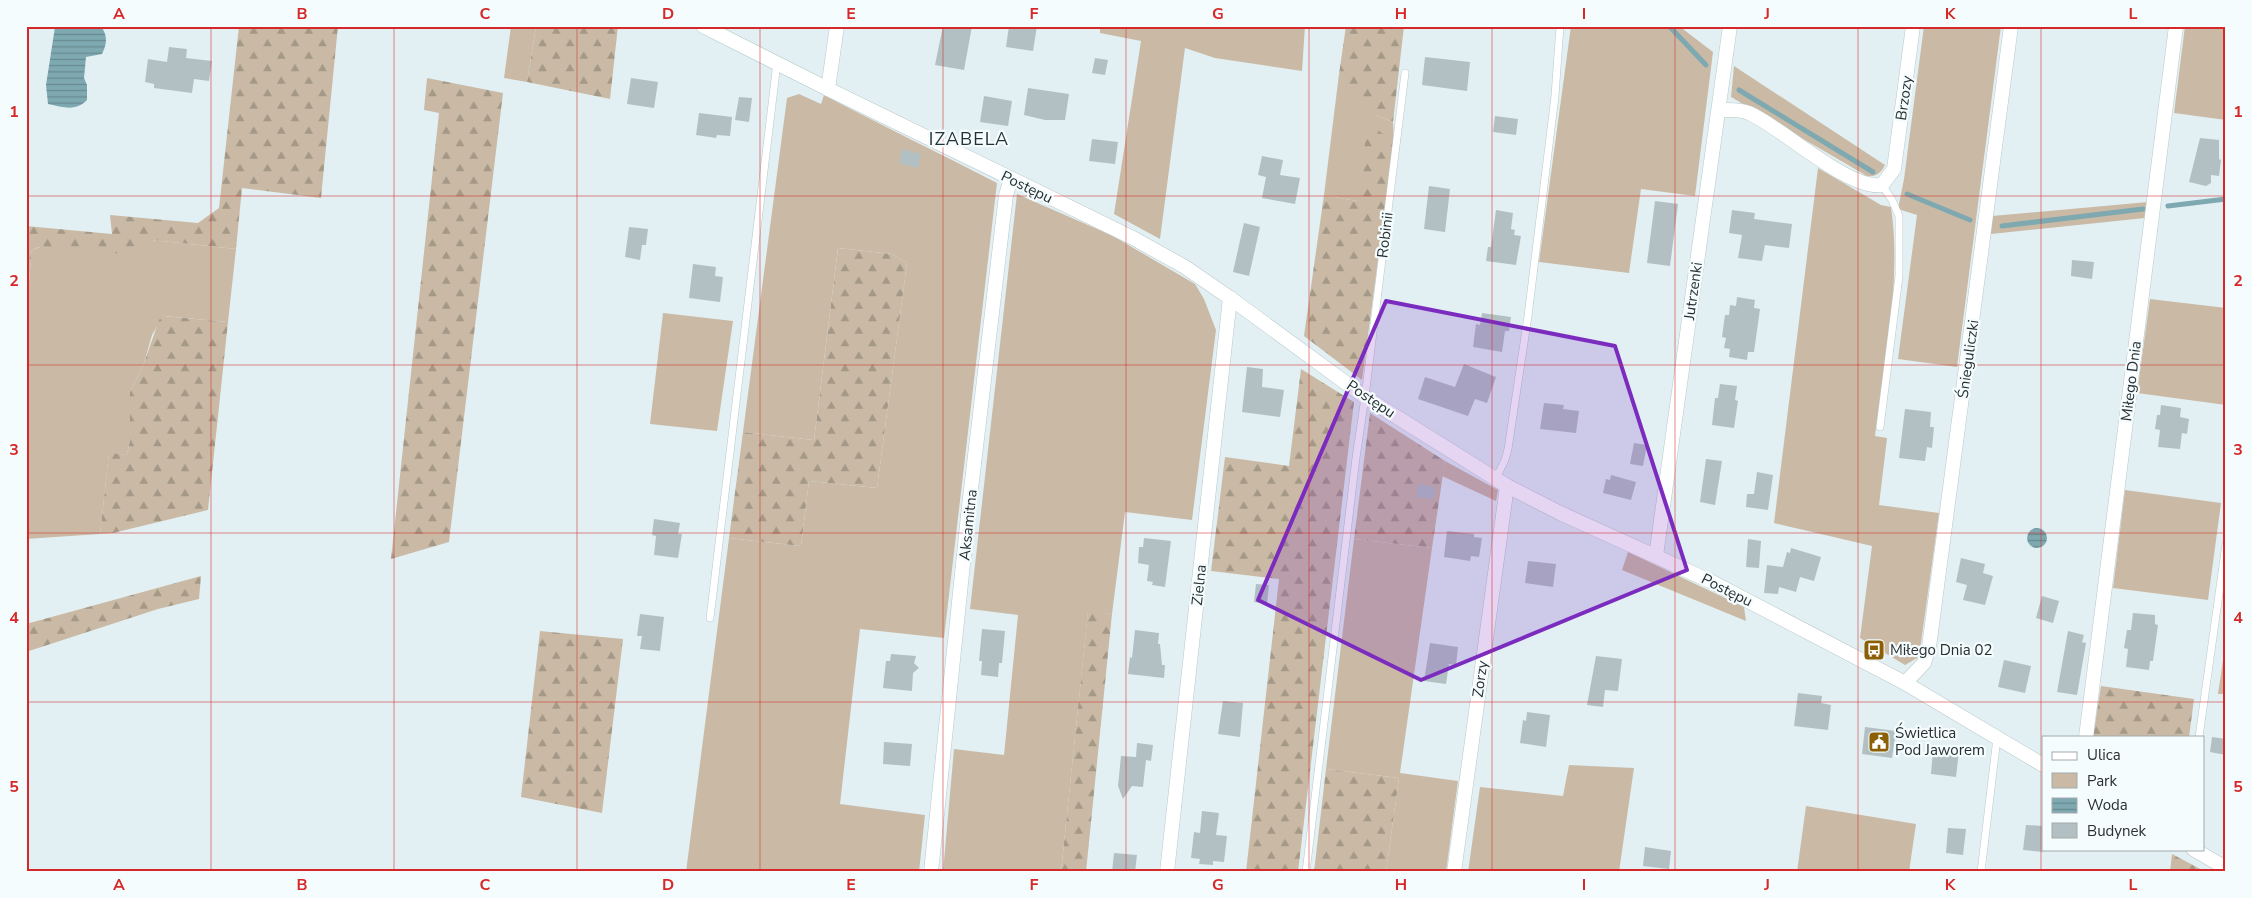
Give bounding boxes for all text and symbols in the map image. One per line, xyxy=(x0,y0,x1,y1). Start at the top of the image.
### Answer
text: A xyxy=(113,3,125,25)
text: B xyxy=(296,3,308,25)
text: C xyxy=(480,3,491,25)
text: D xyxy=(662,3,674,25)
text: E xyxy=(846,3,856,25)
text: F xyxy=(1030,3,1039,25)
text: G xyxy=(1212,3,1224,25)
text: H xyxy=(1395,3,1407,25)
text: I xyxy=(1582,3,1586,25)
text: J xyxy=(1763,3,1770,25)
text: K xyxy=(1945,3,1957,25)
text: L xyxy=(2129,3,2138,25)
street label: Brzozy xyxy=(1891,74,1917,122)
text: 1 xyxy=(9,101,19,123)
text: 1 xyxy=(2233,101,2243,123)
district label: IZABELA xyxy=(929,127,1009,151)
street label: Postępu xyxy=(998,166,1056,208)
street label: Robinii xyxy=(1372,211,1398,259)
street label: Jutrzenki xyxy=(1679,261,1707,322)
text: 2 xyxy=(9,270,19,292)
text: 2 xyxy=(2233,270,2243,292)
street label: Śnieguliczki xyxy=(1952,318,1983,400)
street label: Miłego Dnia xyxy=(2116,340,2146,422)
street label: Postępu xyxy=(1343,375,1399,423)
text: 3 xyxy=(9,439,19,461)
text: 3 xyxy=(2233,439,2243,461)
street label: Aksamitna xyxy=(954,488,982,562)
street label: Zielna xyxy=(1187,563,1211,607)
street label: Postępu xyxy=(1698,569,1756,611)
text: 4 xyxy=(9,607,19,629)
text: 4 xyxy=(2233,607,2243,629)
bus stop icon: Miłego Dnia 02 xyxy=(1862,638,1886,662)
place label: Miłego Dnia 02 xyxy=(1890,640,1993,660)
street label: Zorzy xyxy=(1468,659,1493,699)
place label: Świetlica Pod Jaworem xyxy=(1895,722,1985,760)
public building icon: Świetlica Pod Jaworem xyxy=(1867,730,1891,754)
legend xyxy=(2042,736,2204,850)
text: Ulica xyxy=(2087,745,2121,765)
text: Park xyxy=(2087,771,2117,791)
text: 5 xyxy=(9,776,19,798)
text: 5 xyxy=(2233,776,2243,798)
text: Woda xyxy=(2087,795,2128,815)
text: Budynek xyxy=(2087,821,2147,841)
text: A xyxy=(113,874,125,896)
text: B xyxy=(296,874,308,896)
text: C xyxy=(480,874,491,896)
text: D xyxy=(662,874,674,896)
text: E xyxy=(846,874,856,896)
text: F xyxy=(1030,874,1039,896)
text: G xyxy=(1212,874,1224,896)
text: H xyxy=(1395,874,1407,896)
text: I xyxy=(1582,874,1586,896)
text: J xyxy=(1763,874,1770,896)
text: K xyxy=(1945,874,1957,896)
text: L xyxy=(2129,874,2138,896)

